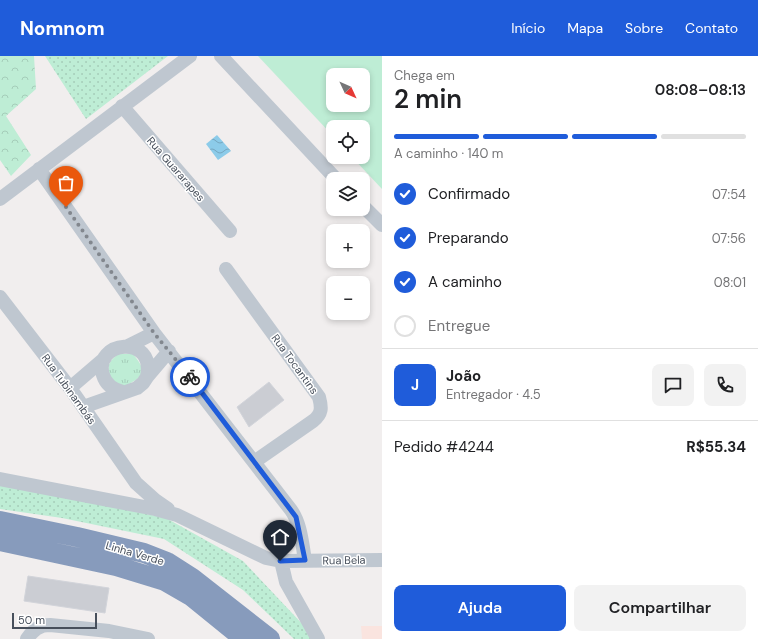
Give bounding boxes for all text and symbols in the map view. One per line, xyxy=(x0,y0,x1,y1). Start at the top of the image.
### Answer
text: Nomnom xyxy=(20,16,105,41)
text: Início xyxy=(511,19,545,37)
text: Mapa xyxy=(567,19,603,37)
text: Sobre xyxy=(625,19,663,37)
text: Contato xyxy=(685,19,738,37)
text: Chega em xyxy=(394,67,455,84)
north arrow xyxy=(326,68,370,112)
map controls xyxy=(326,68,370,320)
text: 08:08–08:13 xyxy=(655,80,746,100)
text: 2 min xyxy=(394,82,462,116)
button: locate xyxy=(326,120,370,164)
street label: Rua Guararapes xyxy=(144,134,208,204)
text: A caminho · 140 m xyxy=(394,145,503,162)
pin xyxy=(49,166,83,207)
icon: bag xyxy=(55,172,77,194)
button: layers xyxy=(326,172,370,216)
icon: check xyxy=(394,183,416,205)
text: Confirmado xyxy=(428,184,510,204)
text: 07:54 xyxy=(712,186,746,203)
button: + xyxy=(326,224,370,268)
icon: check xyxy=(394,227,416,249)
text: Preparando xyxy=(428,228,509,248)
text: 07:56 xyxy=(712,230,746,247)
icon: check xyxy=(394,271,416,293)
text: A caminho xyxy=(428,272,502,292)
text: 08:01 xyxy=(714,274,746,291)
button: − xyxy=(326,276,370,320)
text: Entregue xyxy=(428,316,490,336)
street label: Rua Tocantins xyxy=(269,331,321,397)
street label: Rua Tubinambás xyxy=(39,351,99,427)
courier xyxy=(170,357,210,397)
button: chat xyxy=(652,364,694,406)
button: phone xyxy=(704,364,746,406)
icon: bike xyxy=(179,366,201,388)
text: João xyxy=(446,366,481,386)
text: J xyxy=(411,375,419,395)
text: Entregador · 4.5 xyxy=(446,386,541,403)
text: Pedido #4244 xyxy=(394,437,494,457)
text: R$55.34 xyxy=(686,437,746,457)
pin xyxy=(263,520,297,561)
icon: home xyxy=(269,526,291,548)
street label: Linha Verde xyxy=(104,538,166,568)
street label: Rua Bela xyxy=(322,553,366,567)
button: Ajuda xyxy=(394,585,566,631)
button: Compartilhar xyxy=(574,585,746,631)
scale bar xyxy=(12,611,97,630)
text: 50 m xyxy=(18,613,45,627)

